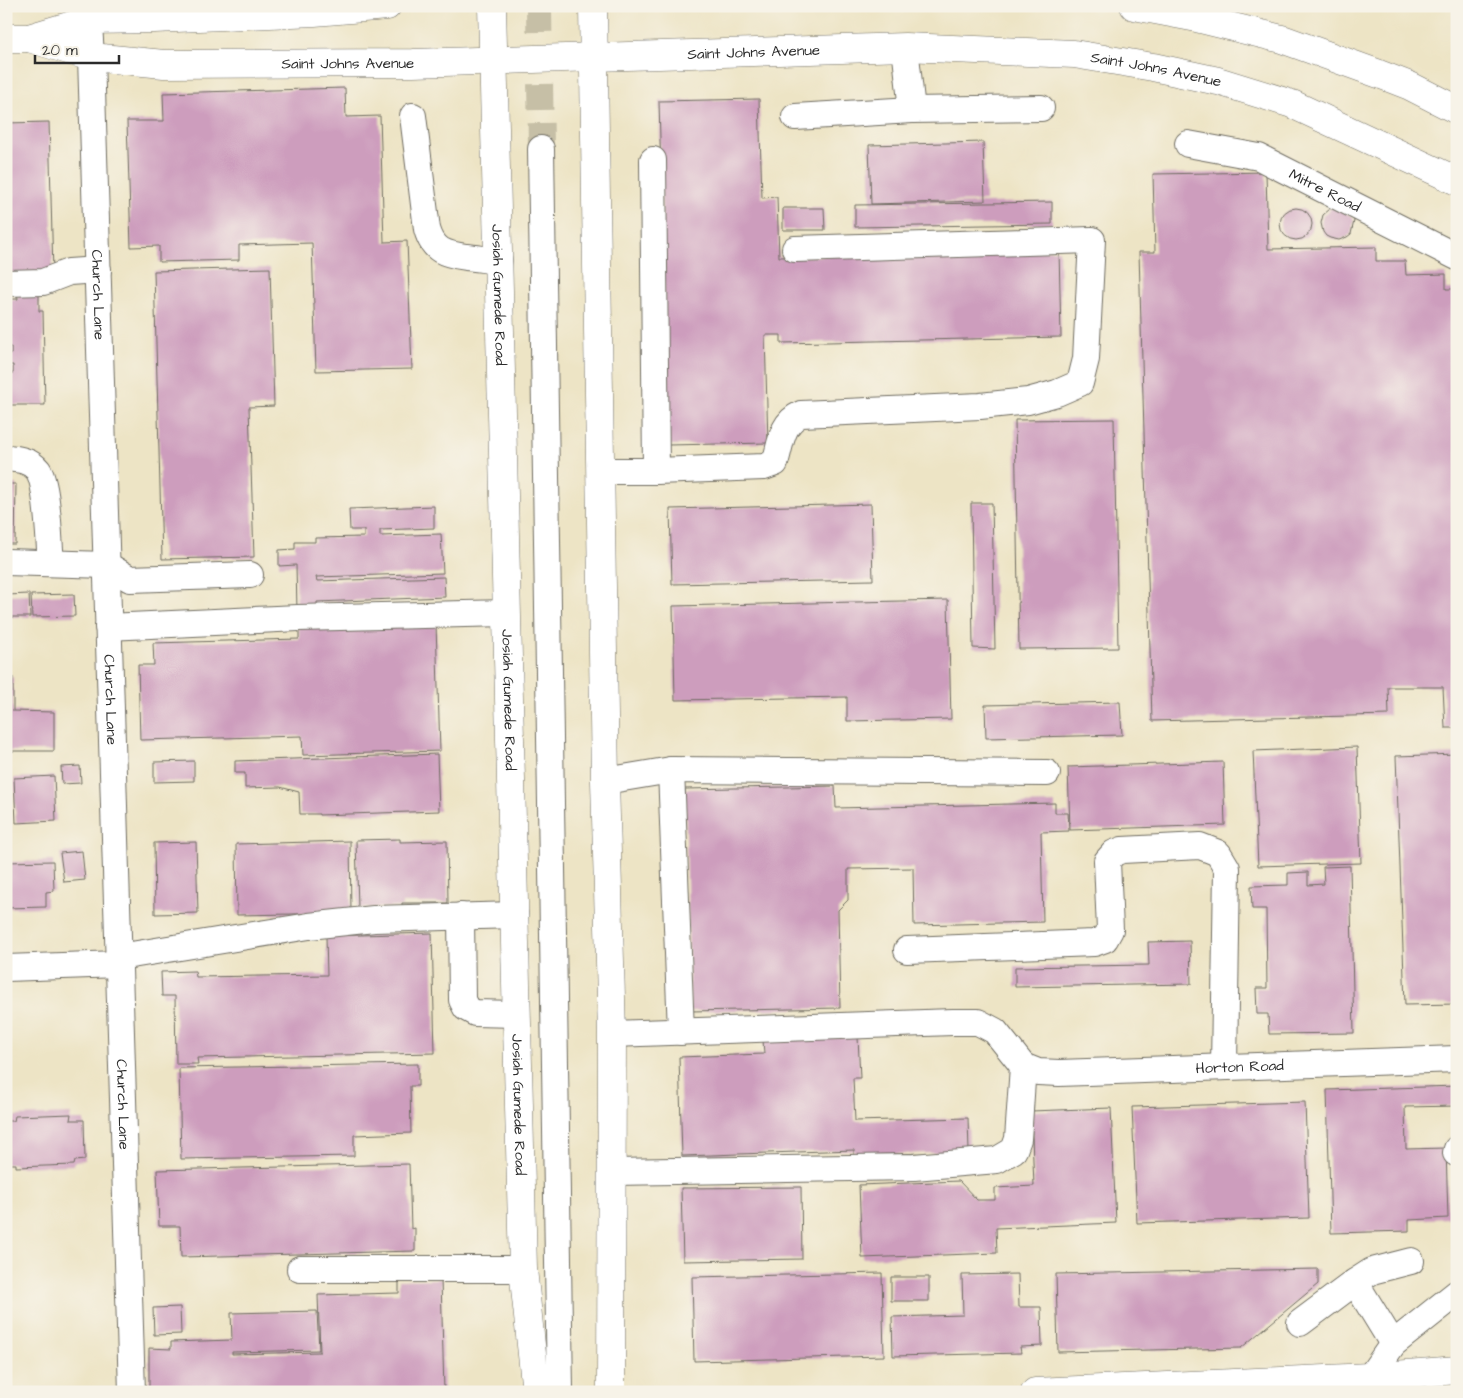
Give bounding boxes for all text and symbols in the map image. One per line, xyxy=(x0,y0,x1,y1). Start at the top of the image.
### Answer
scale bar xyxy=(35,32,119,64)
street label: Saint Johns Avenue xyxy=(687,39,820,65)
text: 20 m xyxy=(42,40,78,61)
street label: Saint Johns Avenue xyxy=(1089,46,1223,92)
street label: Saint Johns Avenue xyxy=(281,52,414,74)
street label: Mitre Road xyxy=(1285,163,1365,217)
street label: Josiah Gumede Road xyxy=(487,224,511,366)
street label: Church Lane xyxy=(86,249,110,340)
street label: Josiah Gumede Road xyxy=(497,629,521,771)
street label: Church Lane xyxy=(99,654,123,745)
street label: Josiah Gumede Road xyxy=(507,1034,531,1176)
street label: Horton Road xyxy=(1195,1055,1285,1079)
street label: Church Lane xyxy=(111,1059,135,1150)

